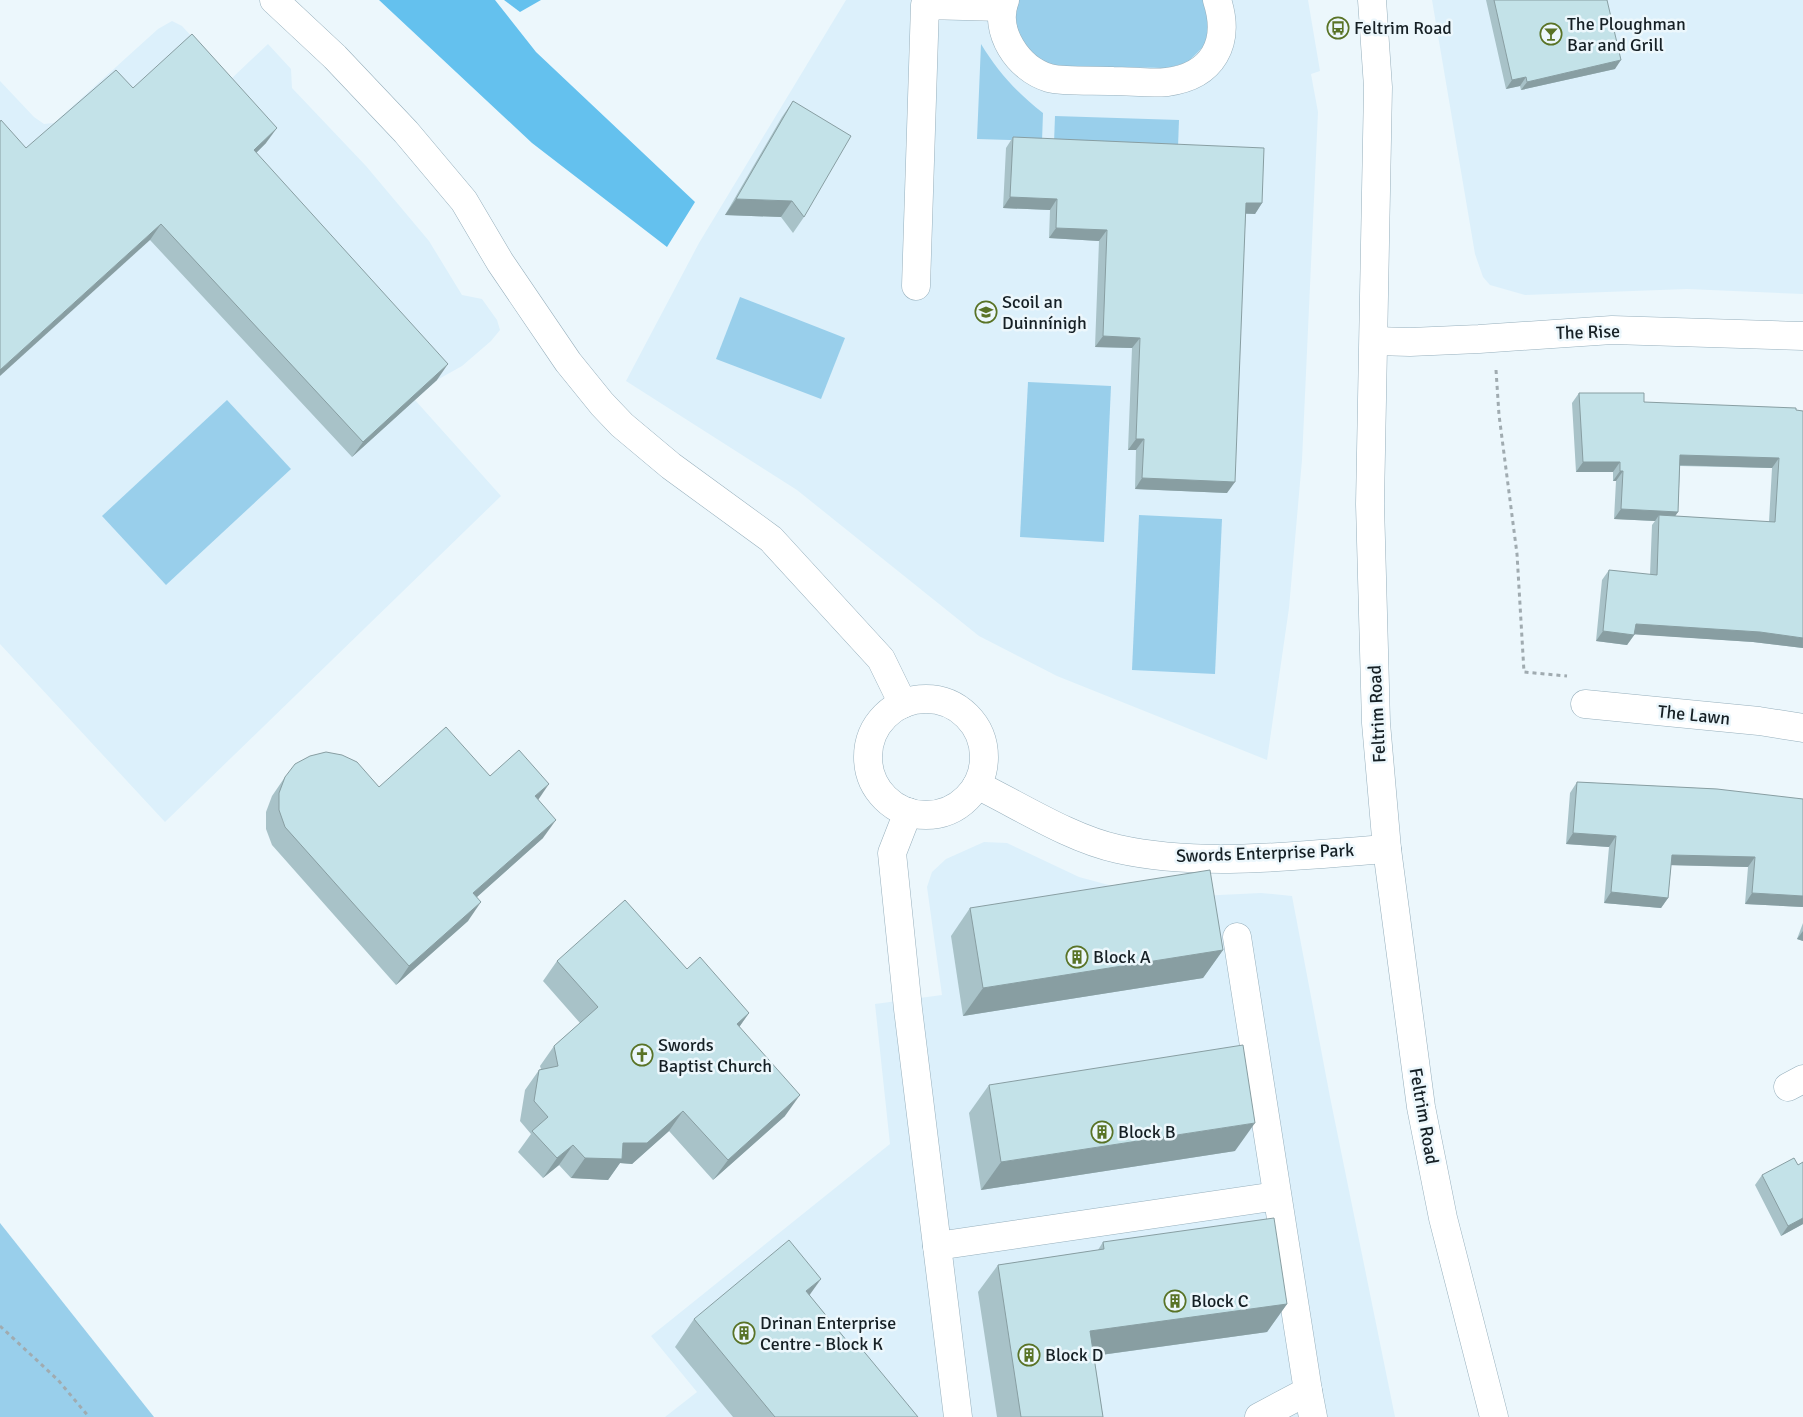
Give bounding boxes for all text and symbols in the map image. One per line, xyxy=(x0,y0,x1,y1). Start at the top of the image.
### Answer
place label: The Ploughman Bar and Grill xyxy=(1567,13,1686,56)
bus stop icon: Feltrim Road xyxy=(1326,16,1350,40)
place label: Feltrim Road xyxy=(1354,17,1452,39)
bar icon: The Ploughman Bar and Grill xyxy=(1539,22,1563,46)
place label: Scoil an Duinnínigh xyxy=(1002,291,1087,334)
school or university icon: Scoil an Duinnínigh xyxy=(974,300,998,324)
street label: The Rise xyxy=(1556,320,1620,344)
street label: Feltrim Road xyxy=(1363,665,1391,763)
street label: The Lawn xyxy=(1657,700,1731,730)
street label: Swords Enterprise Park xyxy=(1176,839,1354,867)
building icon: Block A xyxy=(1065,945,1089,969)
place label: Block A xyxy=(1093,946,1151,968)
place label: Swords Baptist Church xyxy=(658,1034,772,1077)
church icon: Swords Baptist Church xyxy=(630,1043,654,1067)
street label: Feltrim Road xyxy=(1405,1066,1443,1166)
building icon: Block B xyxy=(1090,1120,1114,1144)
place label: Block B xyxy=(1118,1121,1176,1143)
building icon: Block C xyxy=(1163,1289,1187,1313)
place label: Block C xyxy=(1191,1290,1249,1312)
place label: Drinan Enterprise Centre - Block K xyxy=(760,1312,896,1355)
building icon: Drinan Enterprise Centre - Block K xyxy=(732,1321,756,1345)
building icon: Block D xyxy=(1017,1343,1041,1367)
place label: Block D xyxy=(1045,1344,1104,1366)

